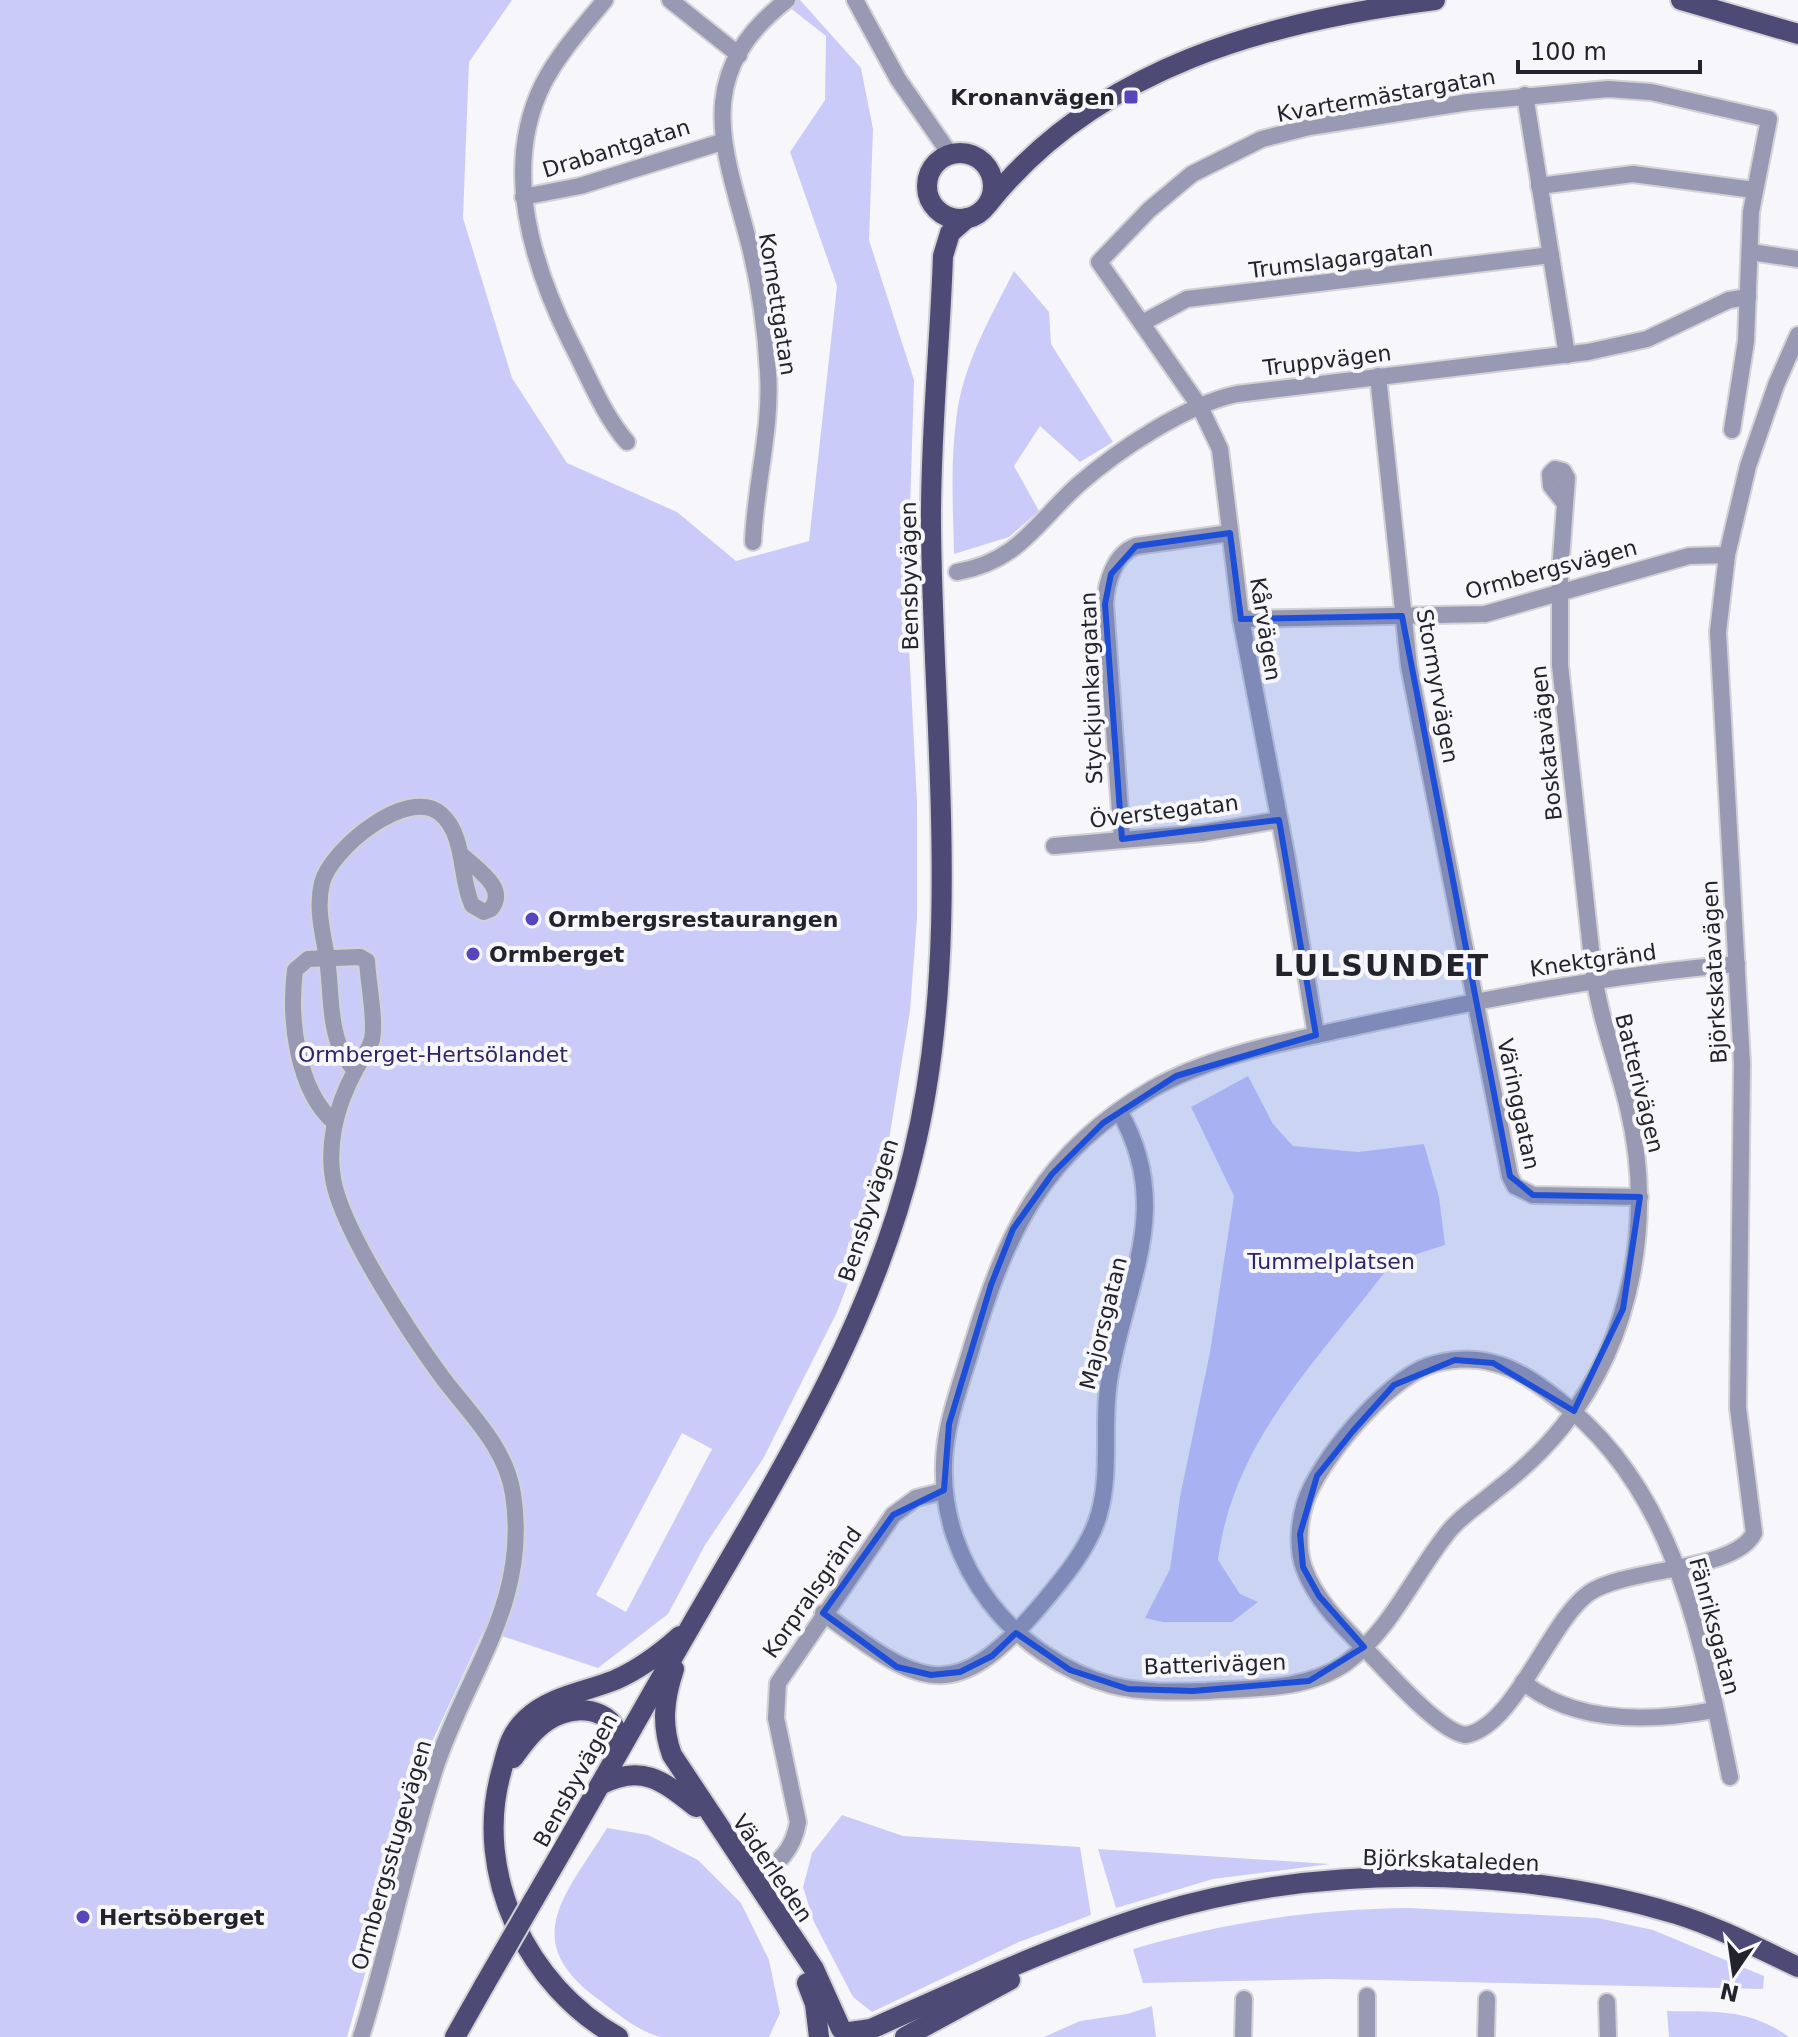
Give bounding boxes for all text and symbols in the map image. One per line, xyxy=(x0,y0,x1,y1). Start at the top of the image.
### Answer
scale bar xyxy=(1518,24,1700,74)
text: 100 m xyxy=(1530,38,1607,66)
street label: Kvartermästargatan xyxy=(1275,64,1497,127)
place label: Kronanvägen xyxy=(950,85,1115,110)
marker: Kronanvägen xyxy=(1122,88,1140,106)
street label: Drabantgatan xyxy=(539,114,693,183)
street label: Kornettgatan xyxy=(754,231,801,377)
street label: Trumslagargatan xyxy=(1247,236,1435,283)
street label: Truppvägen xyxy=(1260,340,1393,381)
street label: Bensbyvägen xyxy=(896,501,923,651)
street label: Ormbergsvägen xyxy=(1462,535,1640,604)
street label: Kårvägen xyxy=(1245,576,1286,683)
street label: Styckjunkargatan xyxy=(1076,591,1107,785)
street label: Stormyrvägen xyxy=(1412,607,1463,765)
street label: Boskatavägen xyxy=(1526,664,1567,822)
street label: Överstegatan xyxy=(1088,790,1240,833)
street label: Björkskatavägen xyxy=(1697,880,1732,1064)
place label: Ormbergsrestaurangen xyxy=(548,907,838,932)
marker: Ormbergsrestaurangen xyxy=(523,910,541,928)
street label: Knektgränd xyxy=(1528,939,1658,982)
place label: Ormberget xyxy=(489,942,625,967)
marker: Ormberget xyxy=(464,945,482,963)
district label: LULSUNDET xyxy=(1274,948,1490,983)
street label: Batterivägen xyxy=(1610,1011,1669,1155)
street label: Väringgatan xyxy=(1492,1036,1545,1172)
park label: Ormberget-Hertsölandet xyxy=(298,1042,568,1067)
street label: Bensbyvägen xyxy=(834,1135,903,1285)
park label: Tummelplatsen xyxy=(1246,1249,1415,1274)
street label: Majorsgatan xyxy=(1075,1254,1132,1392)
street label: Korpralsgränd xyxy=(758,1522,867,1663)
street label: Fänriksgatan xyxy=(1684,1555,1745,1697)
street label: Batterivägen xyxy=(1143,1650,1287,1679)
street label: Bensbyvägen xyxy=(528,1709,622,1851)
street label: Ormbergsstugevägen xyxy=(347,1737,436,1973)
street label: Väderleden xyxy=(727,1810,818,1927)
street label: Björkskataleden xyxy=(1362,1845,1540,1876)
place label: Hertsöberget xyxy=(99,1905,265,1930)
marker: Hertsöberget xyxy=(74,1908,92,1926)
north arrow xyxy=(1694,1933,1774,2013)
text: N xyxy=(1718,1978,1741,2006)

